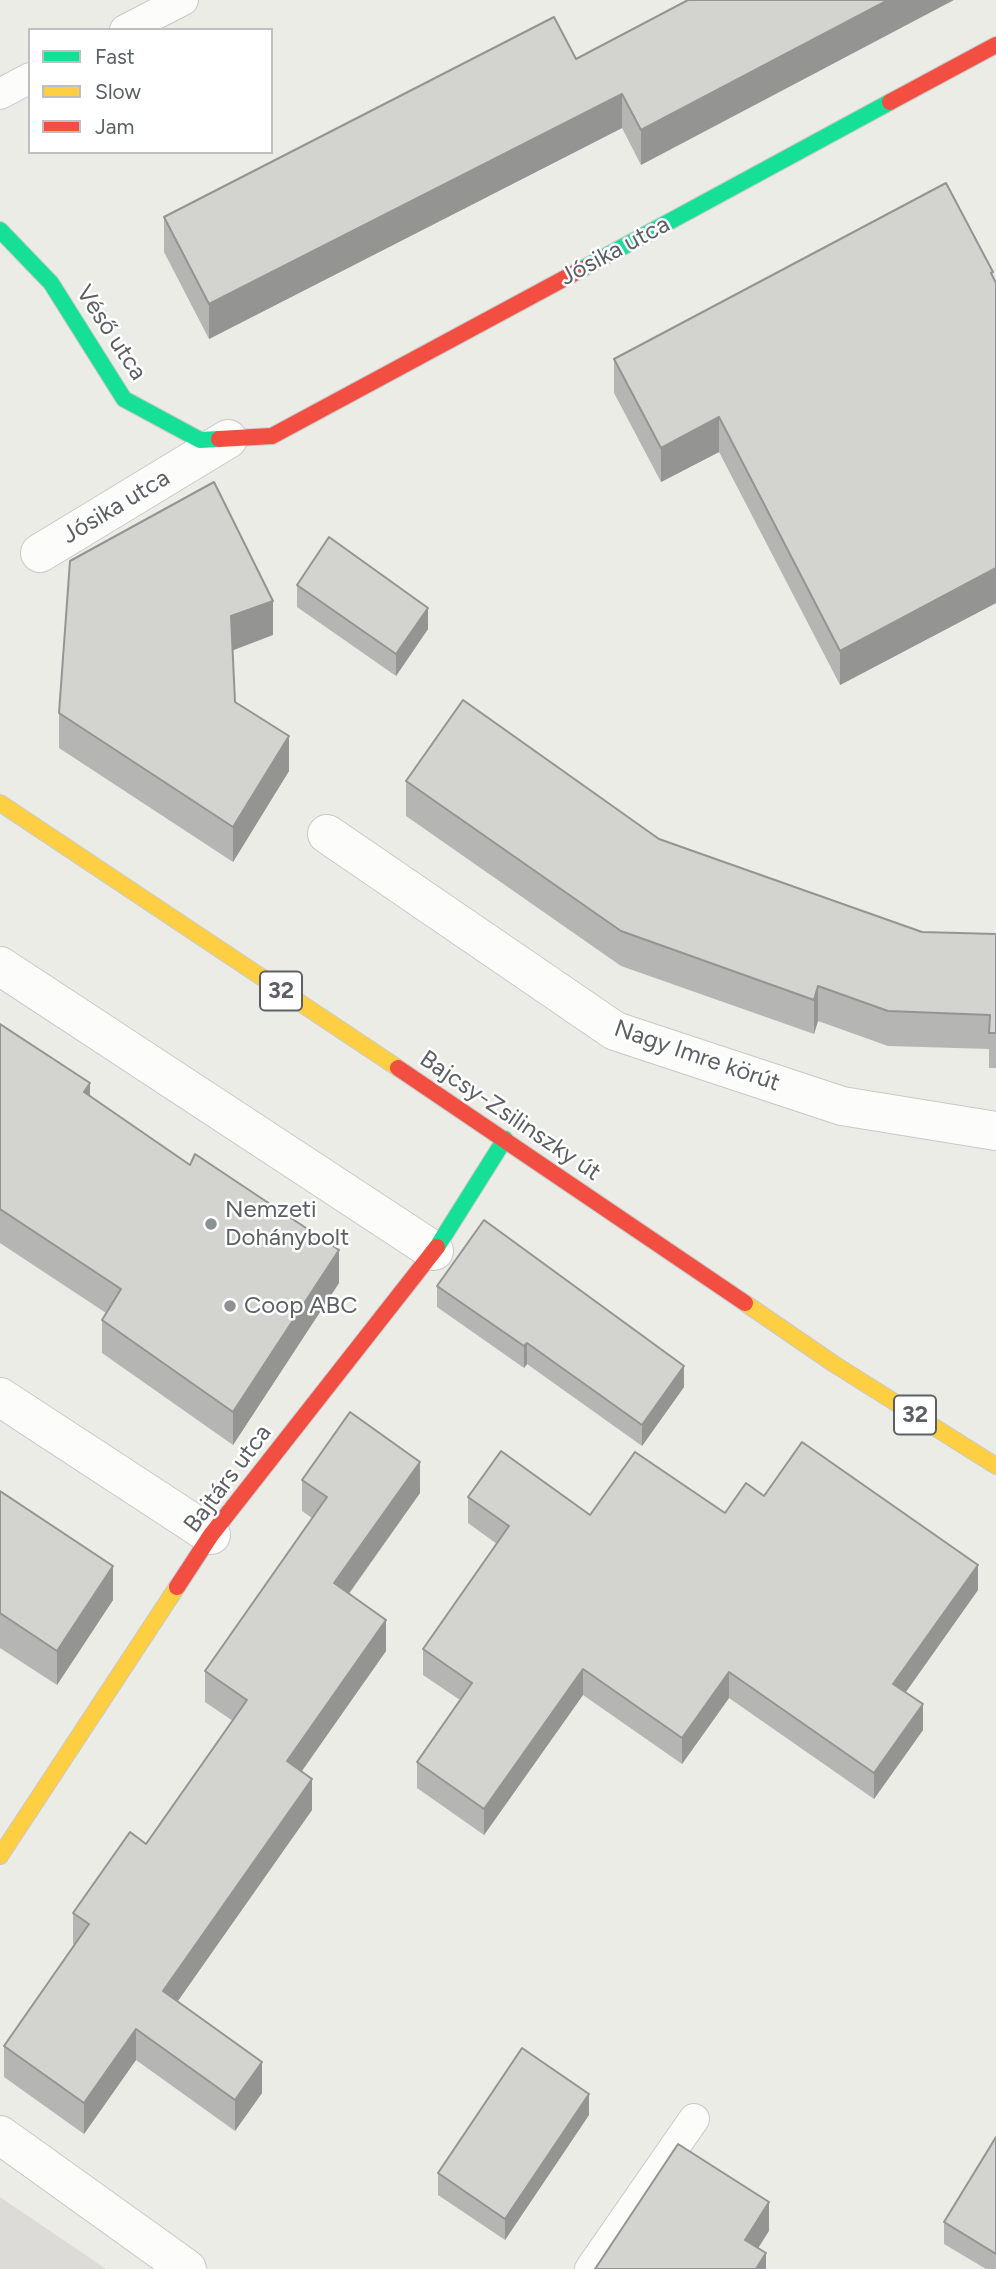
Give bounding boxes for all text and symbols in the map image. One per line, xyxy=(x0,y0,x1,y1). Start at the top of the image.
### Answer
legend xyxy=(28,28,273,154)
text: Fast xyxy=(95,44,135,69)
text: Slow xyxy=(95,79,141,104)
text: Jam xyxy=(95,114,134,139)
street label: Jósika utca xyxy=(555,210,675,292)
street label: Véső utca xyxy=(70,280,152,386)
street label: Jósika utca xyxy=(57,464,175,550)
road number: 32 xyxy=(260,972,302,1010)
street label: Nagy Imre körút xyxy=(610,1014,784,1098)
street label: Bajcsy-Zsilinszky út xyxy=(414,1045,606,1187)
place label: Nemzeti Dohánybolt xyxy=(225,1196,349,1252)
marker: Nemzeti Dohánybolt xyxy=(203,1216,219,1232)
place label: Coop ABC xyxy=(244,1292,357,1320)
marker: Coop ABC xyxy=(222,1298,238,1314)
road number: 32 xyxy=(894,1396,936,1434)
street label: Bajtárs utca xyxy=(178,1419,278,1539)

